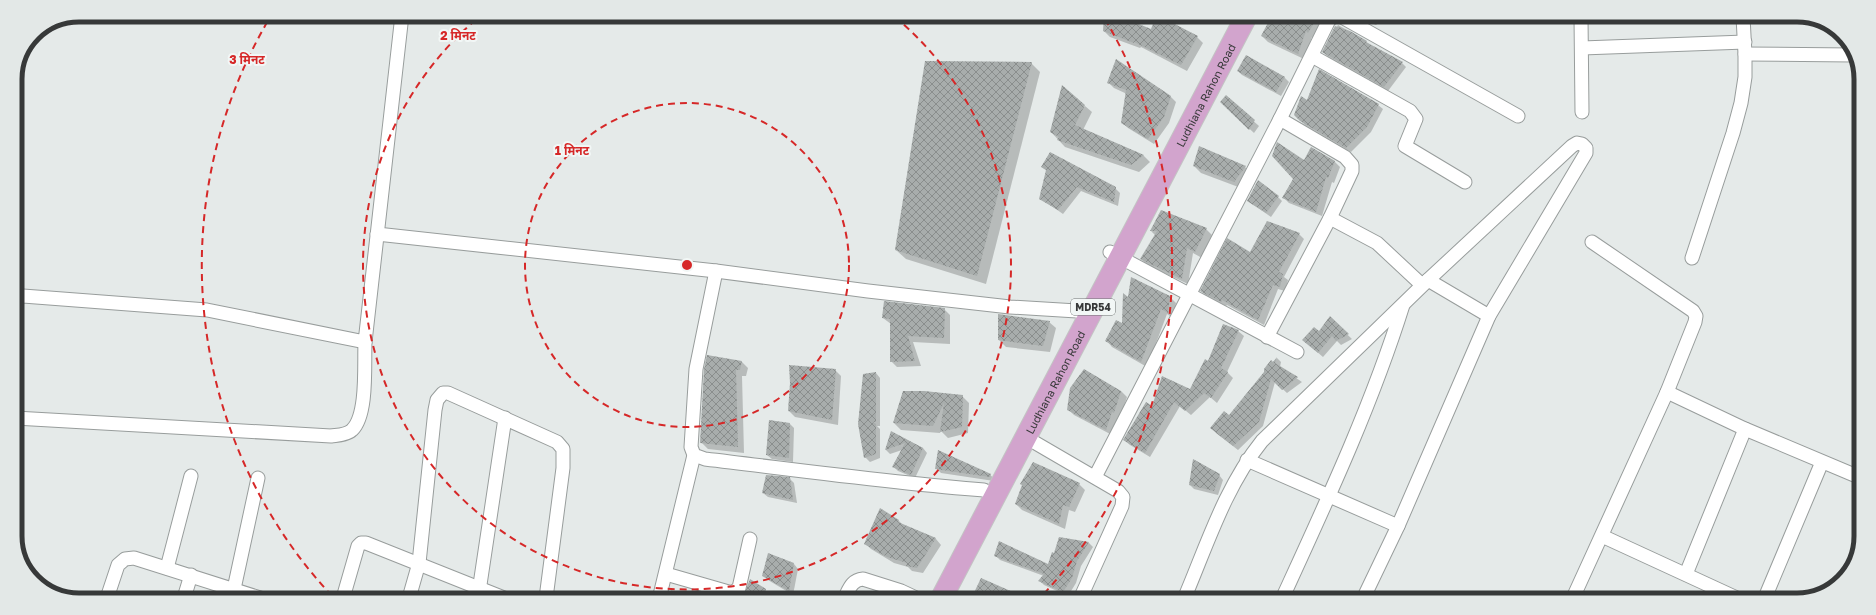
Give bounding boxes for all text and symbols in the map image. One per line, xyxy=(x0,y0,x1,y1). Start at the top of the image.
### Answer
text: 2 मिनट xyxy=(440,28,476,43)
street label: Ludhiana Rahon Road xyxy=(1173,41,1237,149)
text: 3 मिनट xyxy=(229,52,265,67)
text: 1 मिनट xyxy=(555,143,590,158)
centre of rings xyxy=(680,258,694,272)
road number: MDR54 xyxy=(1071,299,1115,315)
street label: Ludhiana Rahon Road xyxy=(1022,328,1087,436)

